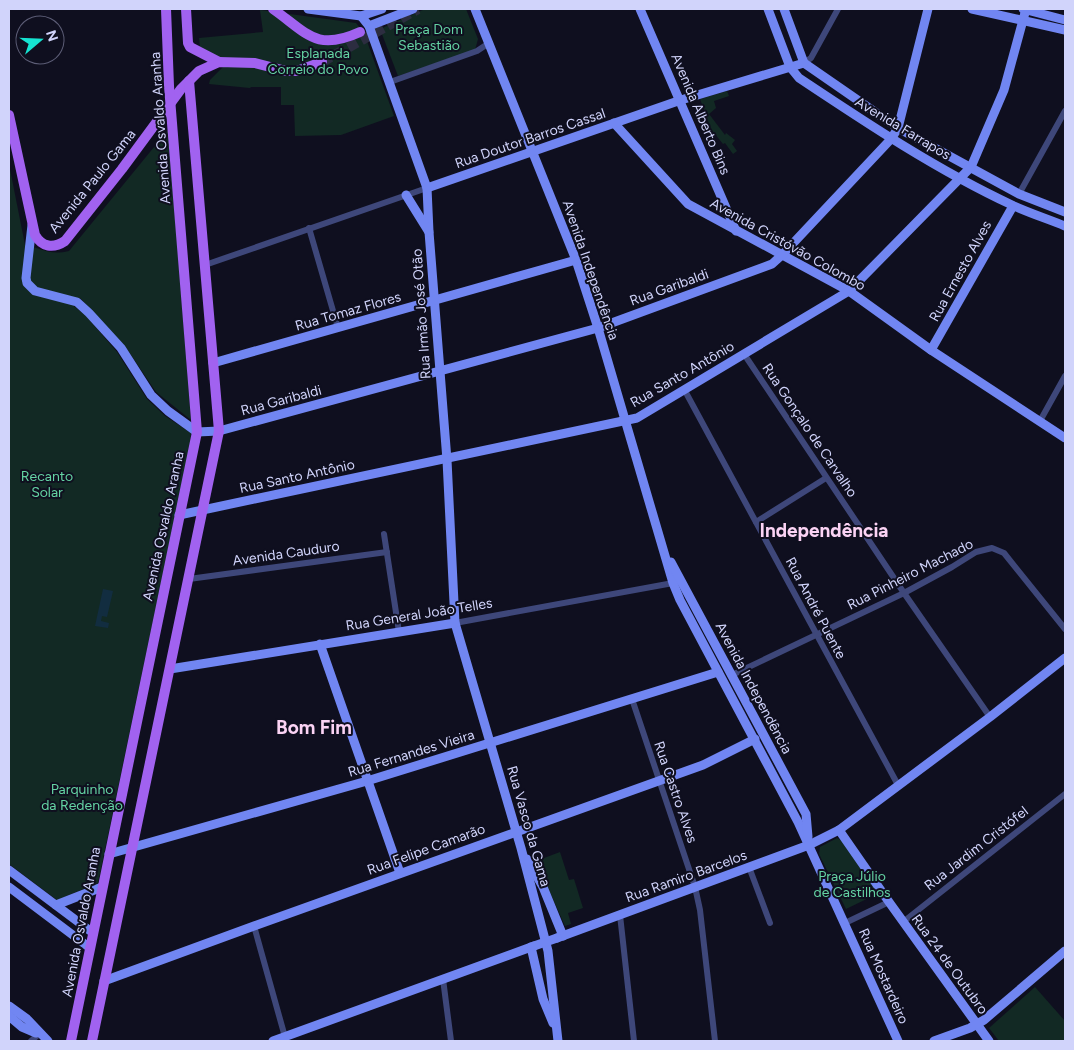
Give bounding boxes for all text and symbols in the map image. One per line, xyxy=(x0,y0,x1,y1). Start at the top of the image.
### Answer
north arrow xyxy=(15,15,65,65)
park label: Praça Dom Sebastião xyxy=(395,21,463,54)
text: N xyxy=(42,28,62,44)
park label: Esplanada Correio do Povo xyxy=(267,45,369,78)
street label: Avenida Osvaldo Aranha xyxy=(147,51,174,205)
street label: Avenida Alberto Bins xyxy=(667,51,734,177)
street label: Avenida Farrapos xyxy=(852,93,953,164)
street label: Rua Doutor Barros Cassal xyxy=(453,105,608,172)
street label: Avenida Paulo Gama xyxy=(45,126,139,237)
street label: Avenida Cristóvão Colombo xyxy=(707,195,868,294)
street label: Avenida Independência xyxy=(559,198,622,342)
street label: Rua Ernesto Alves xyxy=(926,218,995,325)
street label: Rua Irmão José Otão xyxy=(408,248,435,380)
street label: Rua Garibaldi xyxy=(627,265,711,310)
street label: Rua Tomaz Flores xyxy=(293,288,403,335)
street label: Rua Santo Antônio xyxy=(627,338,737,411)
street label: Rua Gonçalo de Carvalho xyxy=(758,360,861,500)
street label: Rua Garibaldi xyxy=(239,382,323,419)
street label: Avenida Osvaldo Aranha xyxy=(139,450,188,602)
street label: Rua Santo Antônio xyxy=(238,456,356,497)
park label: Recanto Solar xyxy=(21,468,73,501)
district label: Independência xyxy=(759,519,889,542)
street label: Rua Pinheiro Machado xyxy=(844,535,976,614)
street label: Avenida Cauduro xyxy=(231,538,341,569)
street label: Rua André Puente xyxy=(782,554,850,662)
street label: Rua General João Telles xyxy=(345,595,494,634)
street label: Avenida Independência xyxy=(712,619,796,757)
district label: Bom Fim xyxy=(276,716,352,739)
street label: Rua Fernandes Vieira xyxy=(346,726,476,781)
street label: Rua Castro Alves xyxy=(650,739,701,845)
street label: Rua Vasco da Gama xyxy=(503,764,554,888)
park label: Parquinho da Redenção xyxy=(41,781,123,814)
street label: Rua Jardim Cristófel xyxy=(921,803,1032,894)
street label: Rua Felipe Camarão xyxy=(365,820,487,879)
street label: Avenida Osvaldo Aranha xyxy=(59,846,104,999)
street label: Rua Ramiro Barcelos xyxy=(623,847,749,906)
park label: Praça Júlio de Castilhos xyxy=(813,868,891,901)
street label: Rua 24 de Outubro xyxy=(908,911,992,1018)
street label: Rua Mostardeiro xyxy=(855,926,912,1027)

